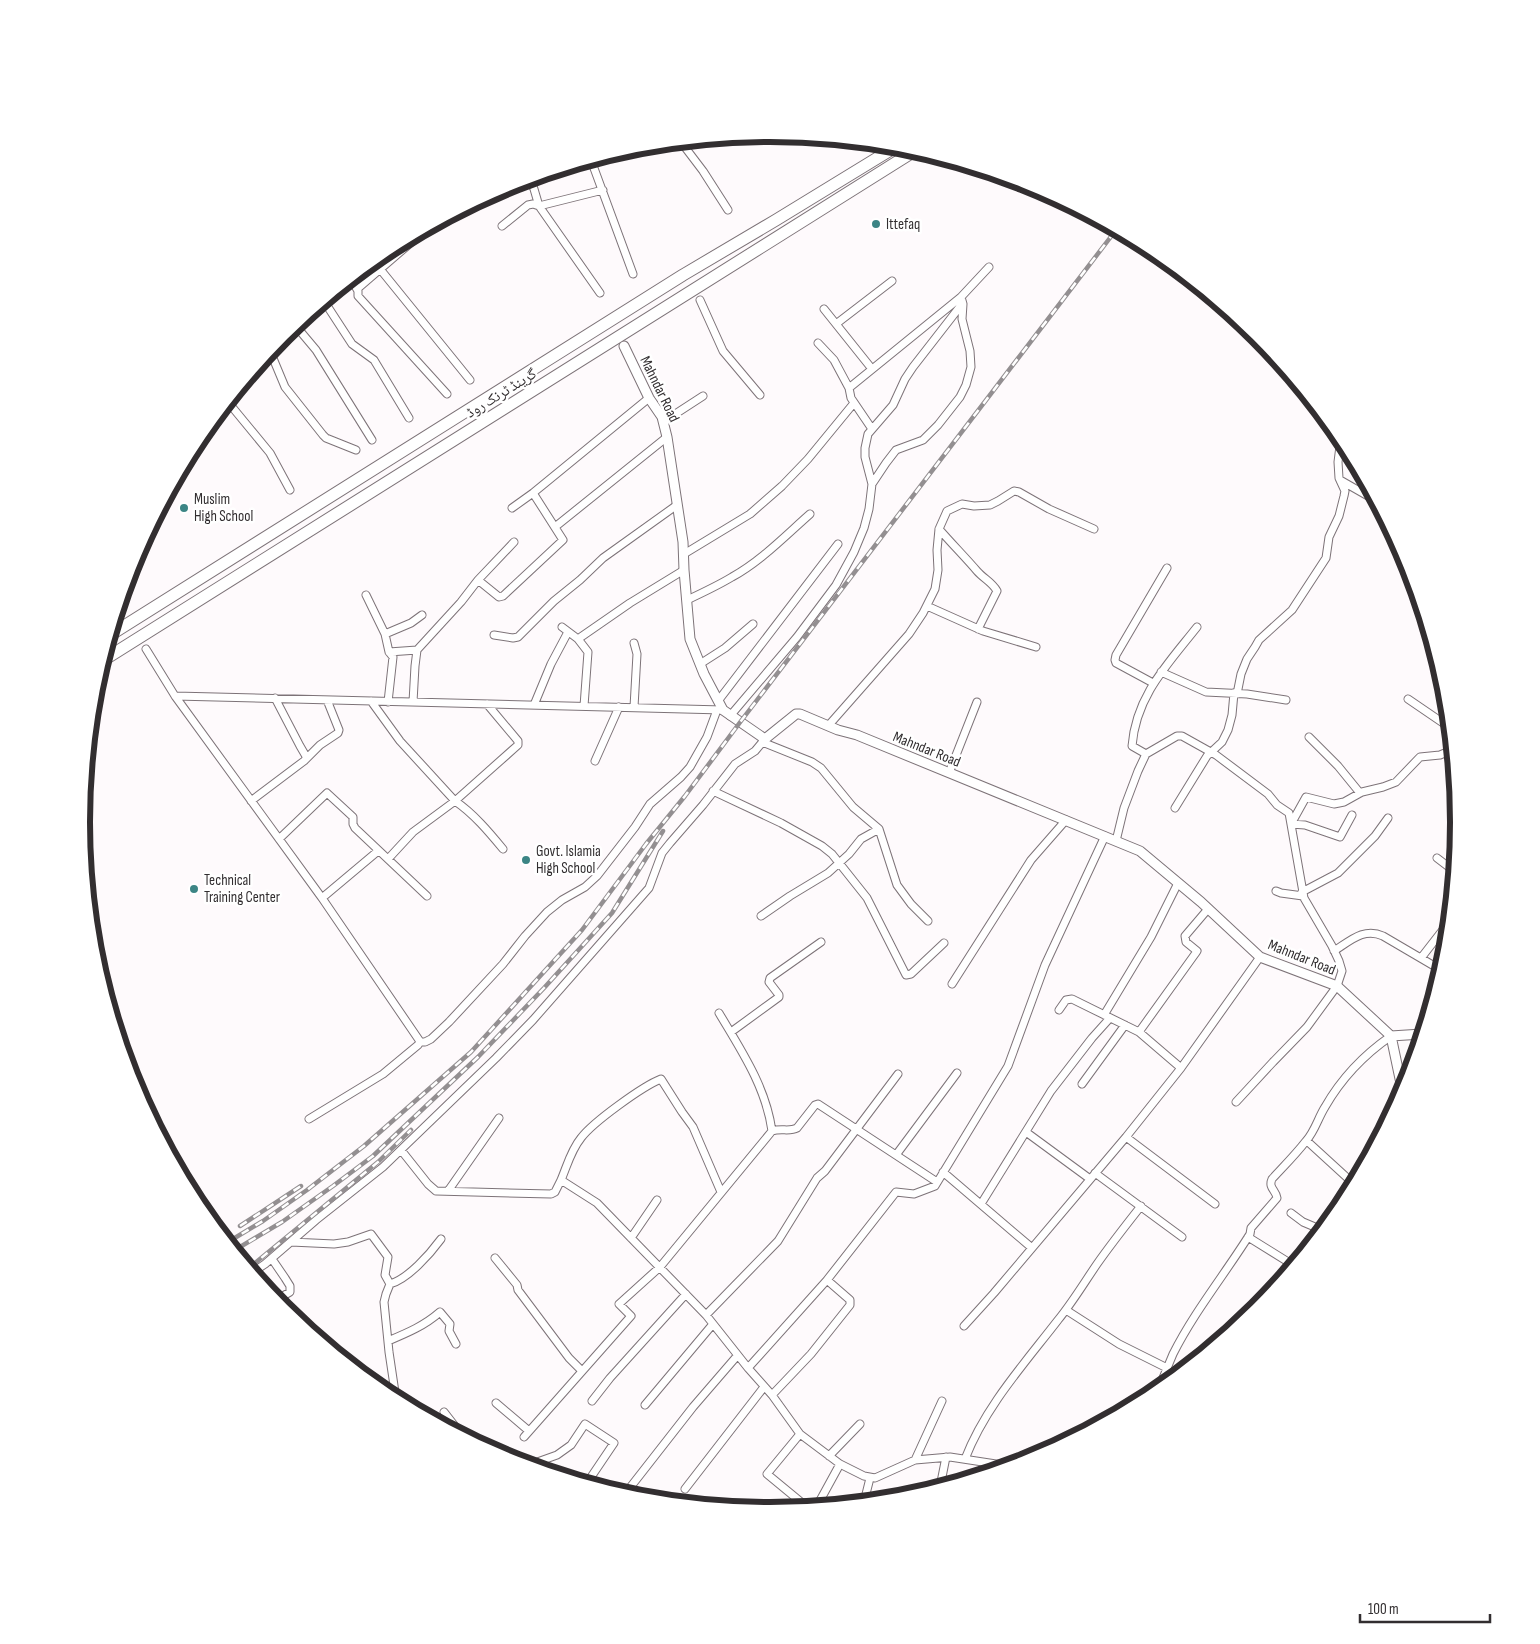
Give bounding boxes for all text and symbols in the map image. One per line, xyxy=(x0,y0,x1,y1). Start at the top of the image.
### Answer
place label: Ittefaq xyxy=(886,215,920,234)
marker: Ittefaq xyxy=(870,218,882,230)
street label: Mahndar Road xyxy=(635,353,684,425)
street label: گرینڈ ٹرنک روڈ xyxy=(462,364,540,423)
place label: Muslim High School xyxy=(194,490,253,526)
marker: Muslim High School xyxy=(178,502,190,514)
street label: Mahndar Road xyxy=(890,727,963,772)
place label: Govt. Islamia High School xyxy=(536,842,601,878)
marker: Govt. Islamia High School xyxy=(520,854,532,866)
place label: Technical Training Center xyxy=(204,871,281,907)
marker: Technical Training Center xyxy=(188,883,200,895)
street label: Mahndar Road xyxy=(1265,935,1338,980)
scale bar xyxy=(1360,1592,1490,1624)
text: 100 m xyxy=(1368,1600,1399,1619)

